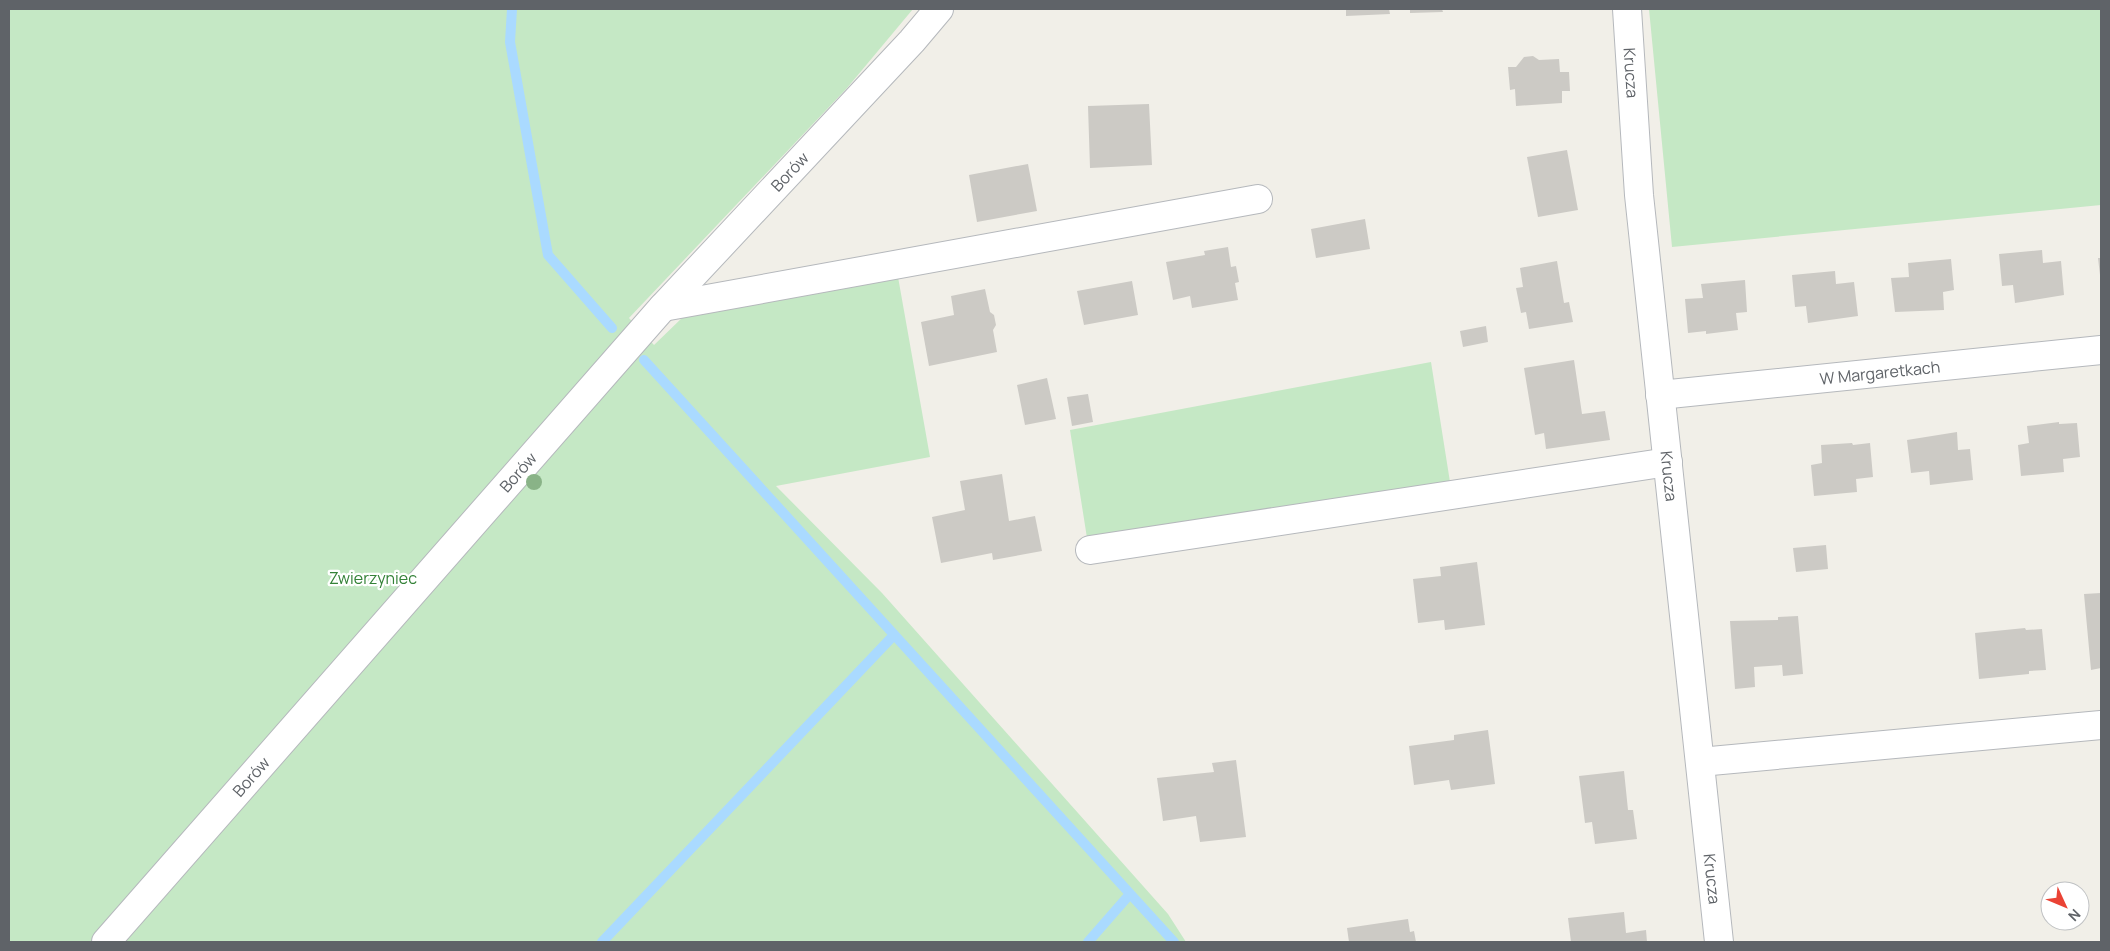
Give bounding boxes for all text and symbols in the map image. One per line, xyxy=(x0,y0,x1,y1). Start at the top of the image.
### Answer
street label: Krucza xyxy=(1619,47,1644,99)
street label: Borów xyxy=(766,147,814,196)
street label: W Margaretkach xyxy=(1819,355,1941,390)
street label: Borów xyxy=(495,447,542,497)
street label: Krucza xyxy=(1655,450,1683,502)
park label: Zwierzyniec xyxy=(329,567,417,589)
street label: Borów xyxy=(228,752,275,801)
street label: Krucza xyxy=(1699,852,1726,905)
north arrow xyxy=(2040,881,2090,931)
text: N xyxy=(2064,905,2085,926)

